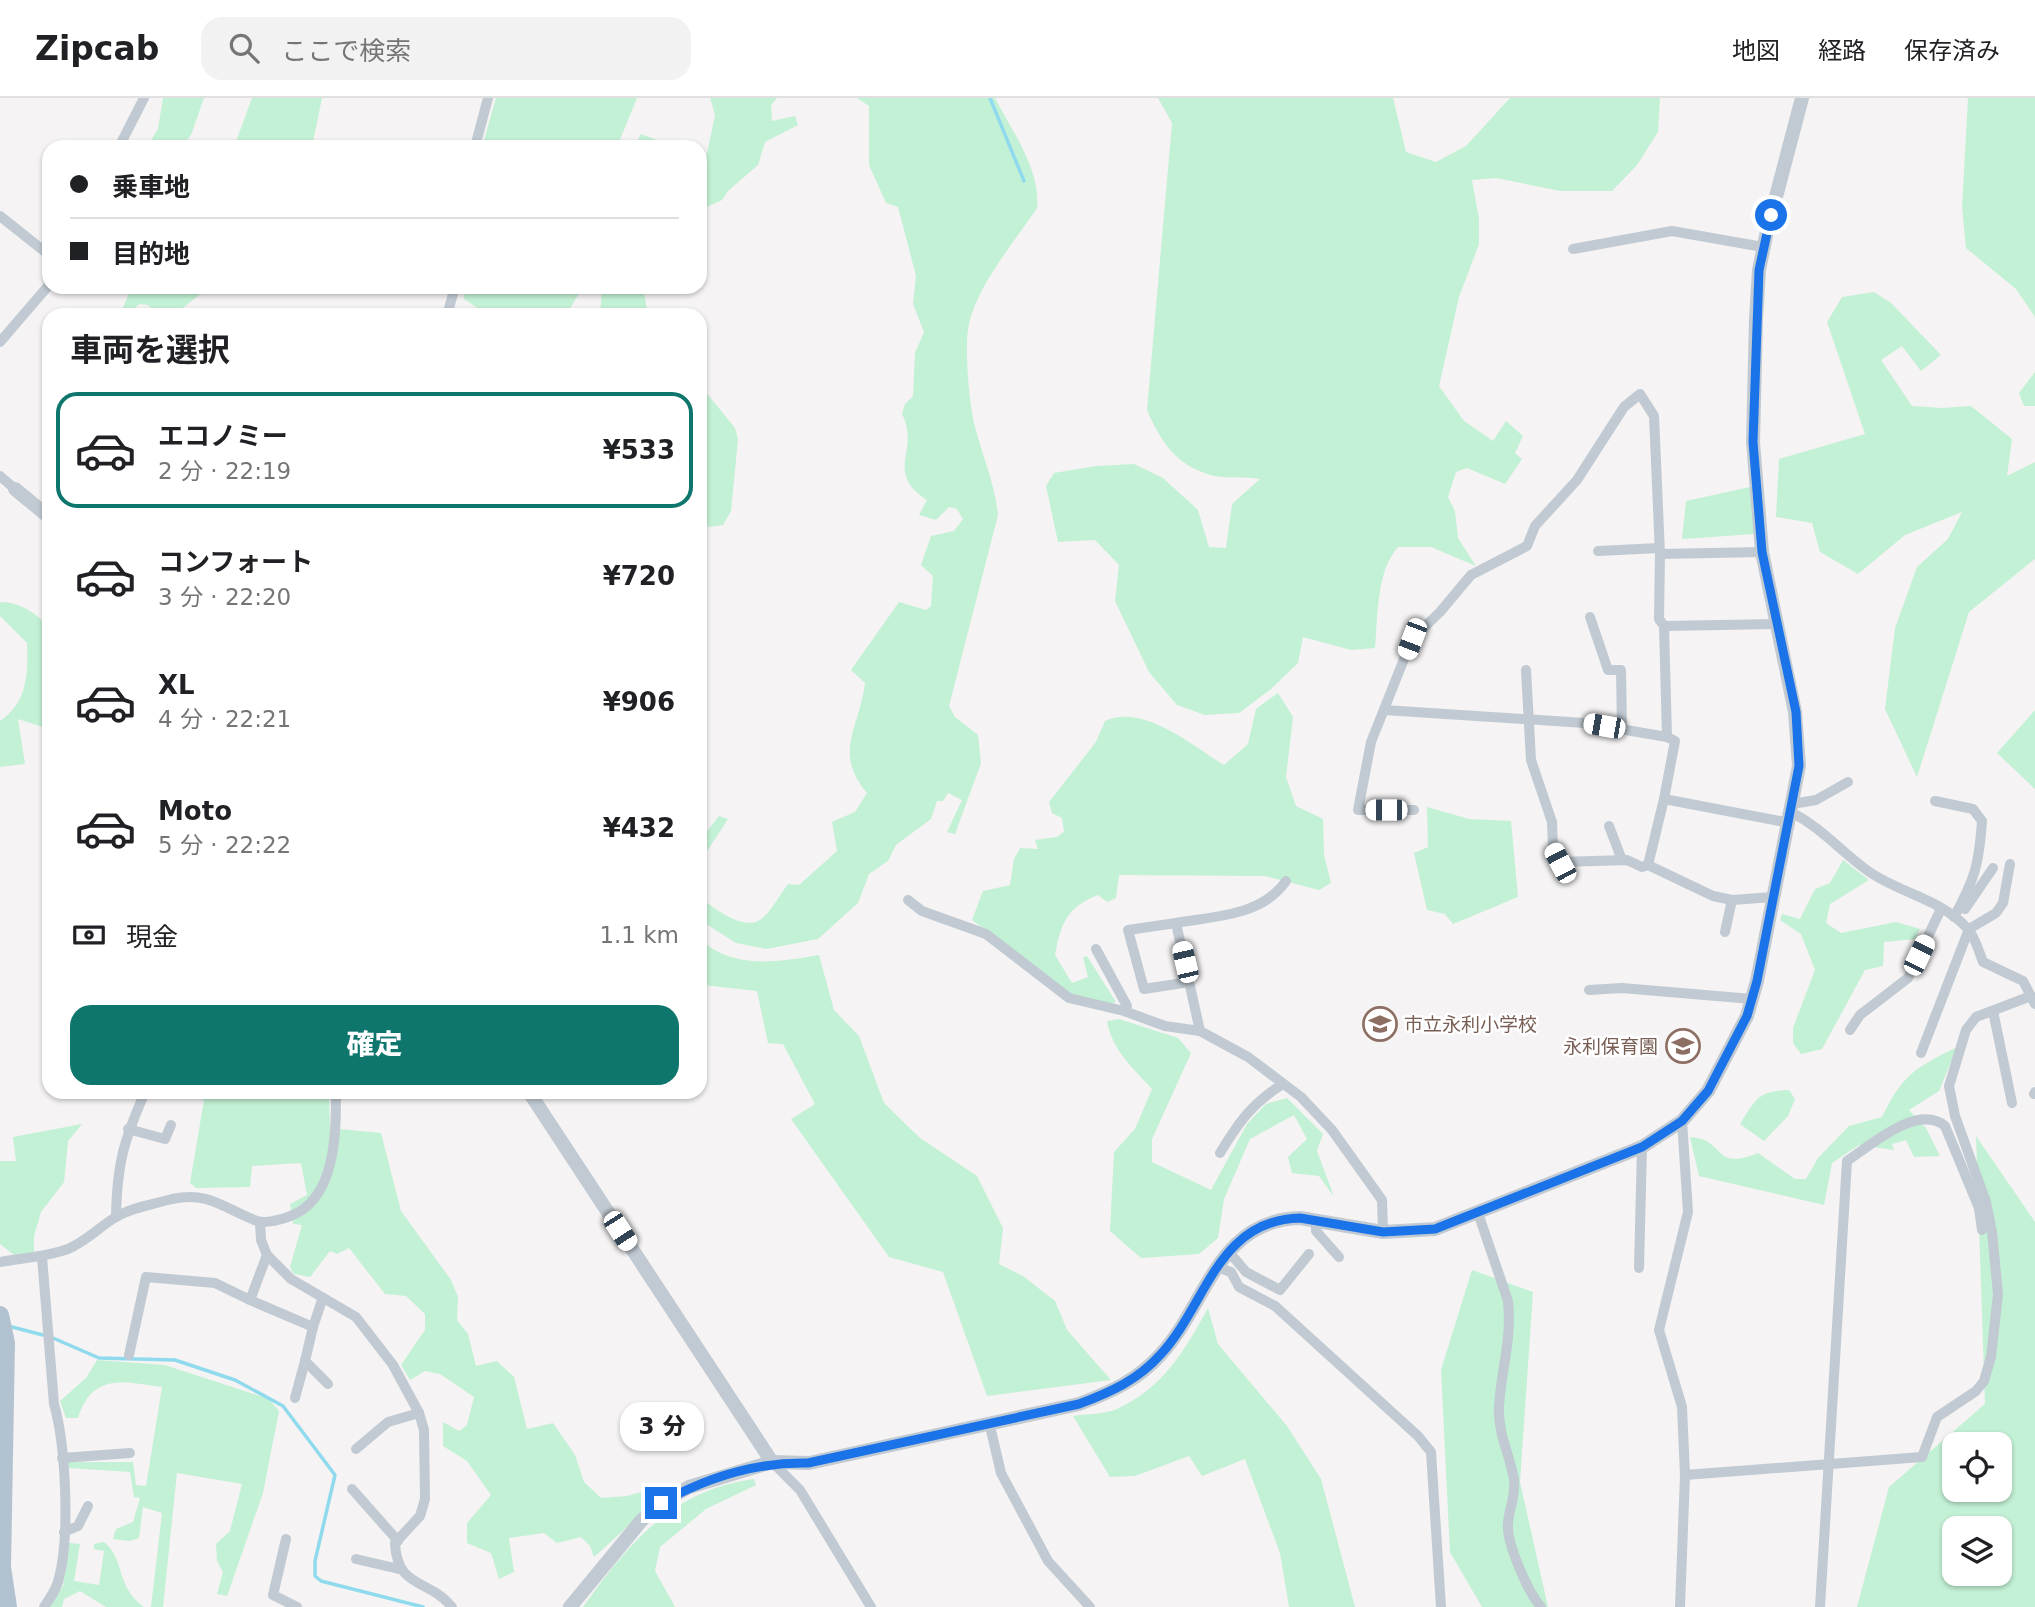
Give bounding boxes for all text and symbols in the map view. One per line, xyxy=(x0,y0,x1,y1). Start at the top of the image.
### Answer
search box xyxy=(201,17,691,80)
text: Zipcab xyxy=(35,29,159,68)
icon: search xyxy=(225,29,263,67)
text: ここで検索 xyxy=(281,36,411,66)
text: 地図 xyxy=(1732,37,1780,65)
text: 経路 xyxy=(1818,37,1866,65)
text: 保存済み xyxy=(1904,37,2000,65)
text: 乗車地 xyxy=(112,172,190,202)
route start xyxy=(1755,199,1787,231)
text: 目的地 xyxy=(112,239,190,269)
text: 車両を選択 xyxy=(70,331,230,369)
icon: car xyxy=(74,419,137,482)
text: エコノミー xyxy=(158,421,288,451)
text: ¥533 xyxy=(603,435,675,465)
text: 2 分 · 22:19 xyxy=(158,458,291,484)
icon: car xyxy=(74,545,137,608)
text: コンフォート xyxy=(158,547,313,577)
text: ¥720 xyxy=(603,561,675,591)
text: 3 分 · 22:20 xyxy=(158,584,291,610)
car xyxy=(1395,616,1430,662)
text: XL xyxy=(158,670,195,700)
icon: car xyxy=(74,671,137,734)
text: ¥906 xyxy=(603,687,675,717)
text: 4 分 · 22:21 xyxy=(158,706,291,732)
car xyxy=(1582,712,1627,740)
text: Moto xyxy=(158,796,232,826)
icon: car xyxy=(74,797,137,860)
car xyxy=(1366,800,1408,821)
text: ¥432 xyxy=(603,813,675,843)
text: 5 分 · 22:22 xyxy=(158,832,291,858)
car xyxy=(1541,840,1580,886)
icon: cash xyxy=(70,916,108,954)
text: 現金 xyxy=(126,922,178,952)
text: 1.1 km xyxy=(599,922,679,948)
car xyxy=(1901,932,1938,978)
car xyxy=(1171,939,1200,985)
button: 確定 xyxy=(70,1005,679,1085)
school or university icon: 市立永利小学校 xyxy=(1361,1005,1399,1043)
place label: 市立永利小学校 xyxy=(1404,1013,1537,1035)
school or university icon: 永利保育園 xyxy=(1664,1027,1702,1065)
place label: 永利保育園 xyxy=(1563,1035,1658,1057)
car xyxy=(600,1208,641,1254)
callout: 3 分 xyxy=(619,1402,703,1450)
text: 3 分 xyxy=(638,1413,686,1439)
map controls xyxy=(1942,1432,2012,1586)
button: locate xyxy=(1942,1432,2012,1502)
route end xyxy=(645,1487,677,1519)
button: layers xyxy=(1942,1516,2012,1586)

